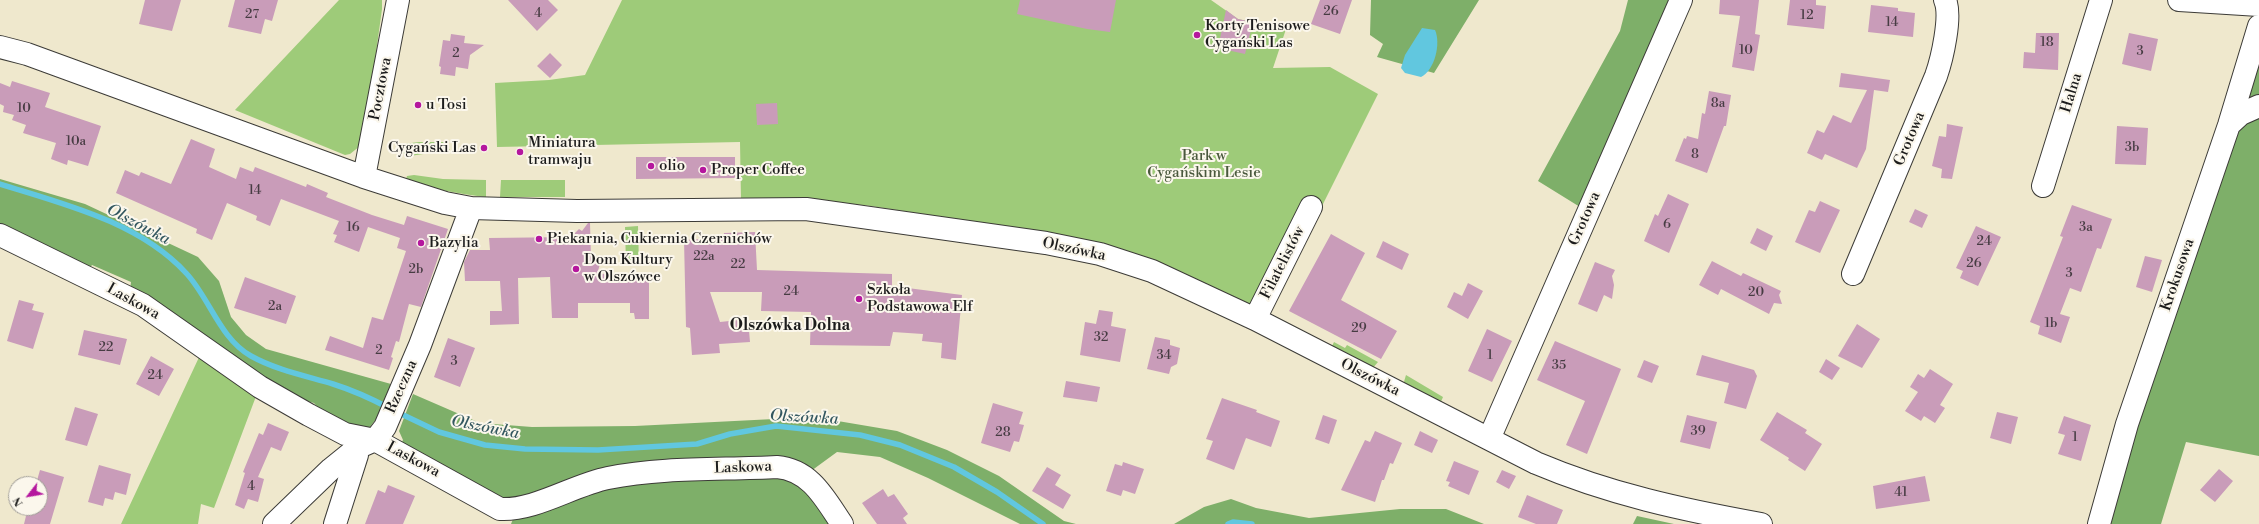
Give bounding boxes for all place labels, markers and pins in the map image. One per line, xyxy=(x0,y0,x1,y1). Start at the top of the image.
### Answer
place label: Korty Tenisowe Cygański Las xyxy=(1205,17,1310,52)
marker: Korty Tenisowe Cygański Las xyxy=(1192,30,1202,40)
place label: u Tosi xyxy=(426,96,467,114)
marker: u Tosi xyxy=(413,100,423,110)
place label: Miniatura tramwaju xyxy=(528,134,596,169)
place label: Cygański Las xyxy=(388,139,476,157)
marker: Cygański Las xyxy=(479,143,489,153)
marker: Miniatura tramwaju xyxy=(515,147,525,157)
place label: olio xyxy=(659,157,685,175)
marker: olio xyxy=(646,161,656,171)
place label: Proper Coffee xyxy=(711,161,805,179)
marker: Proper Coffee xyxy=(698,165,708,175)
place label: Piekarnia, Cukiernia Czernichów xyxy=(547,230,772,248)
place label: Bazylia xyxy=(429,234,479,252)
marker: Piekarnia, Cukiernia Czernichów xyxy=(534,234,544,244)
marker: Bazylia xyxy=(416,238,426,248)
place label: Dom Kultury w Olszówce xyxy=(584,251,673,286)
marker: Dom Kultury w Olszówce xyxy=(571,264,581,274)
place label: Szkoła Podstawowa Elf xyxy=(867,281,973,316)
marker: Szkoła Podstawowa Elf xyxy=(854,294,864,304)

